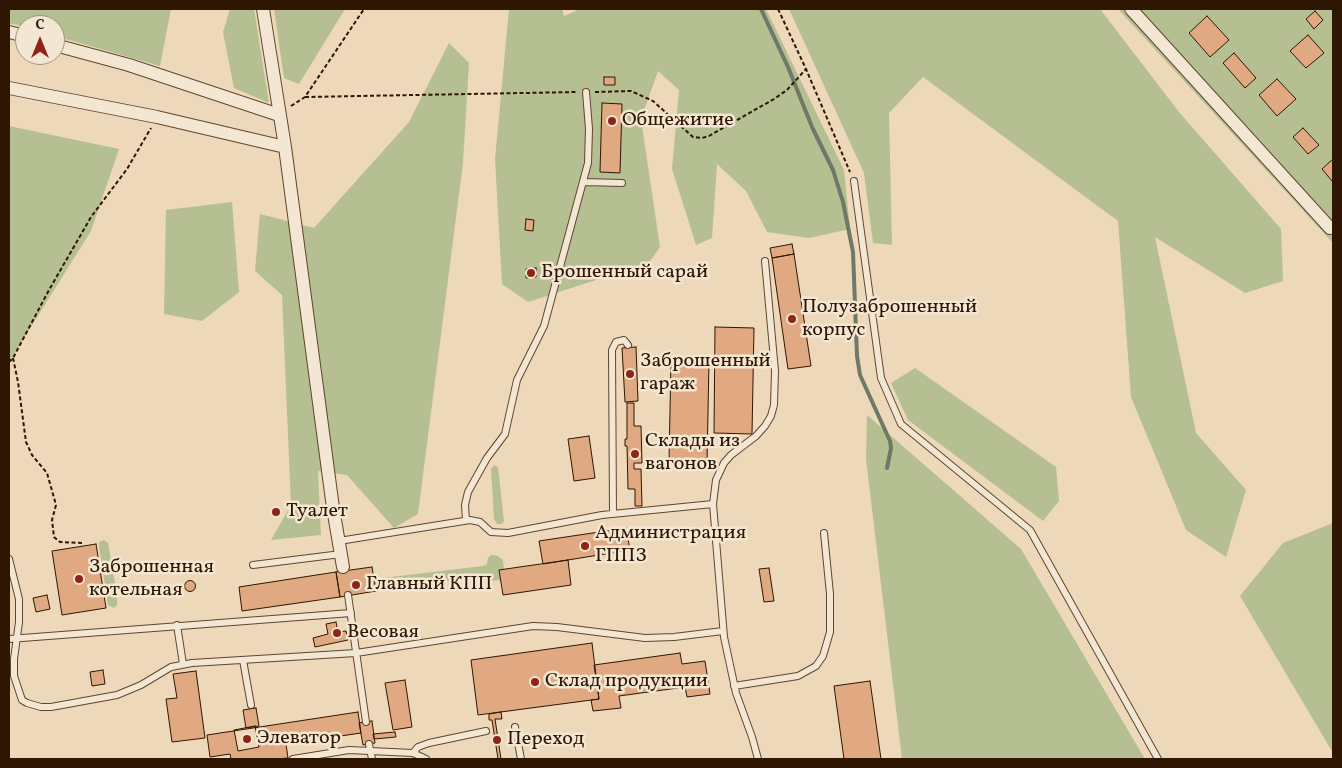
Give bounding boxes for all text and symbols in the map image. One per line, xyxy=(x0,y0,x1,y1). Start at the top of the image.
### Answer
north arrow xyxy=(15,15,65,65)
text: С xyxy=(35,16,45,35)
place label: Общежитие xyxy=(622,109,734,133)
marker: Общежитие xyxy=(606,115,618,127)
place label: Брошенный сарай xyxy=(541,261,708,285)
marker: Брошенный сарай xyxy=(525,267,537,279)
place label: Полузаброшенный корпус xyxy=(802,296,977,343)
marker: Полузаброшенный корпус xyxy=(786,313,798,325)
place label: Заброшенный гараж xyxy=(640,350,771,397)
marker: Заброшенный гараж xyxy=(624,368,636,380)
place label: Склады из вагонов xyxy=(645,430,740,477)
marker: Склады из вагонов xyxy=(629,448,641,460)
place label: Туалет xyxy=(286,500,348,524)
marker: Туалет xyxy=(270,506,282,518)
place label: Администрация ГППЗ xyxy=(595,522,746,569)
marker: Администрация ГППЗ xyxy=(579,540,591,552)
place label: Заброшенная котельная xyxy=(89,556,214,603)
marker: Заброшенная котельная xyxy=(73,573,85,585)
place label: Главный КПП xyxy=(366,573,492,597)
marker: Главный КПП xyxy=(350,579,362,591)
place label: Весовая xyxy=(347,621,419,645)
marker: Весовая xyxy=(331,627,343,639)
place label: Склад продукции xyxy=(545,670,708,694)
marker: Склад продукции xyxy=(529,676,541,688)
place label: Элеватор xyxy=(257,727,341,751)
place label: Переход xyxy=(507,728,584,752)
marker: Элеватор xyxy=(241,733,253,745)
marker: Переход xyxy=(491,734,503,746)

